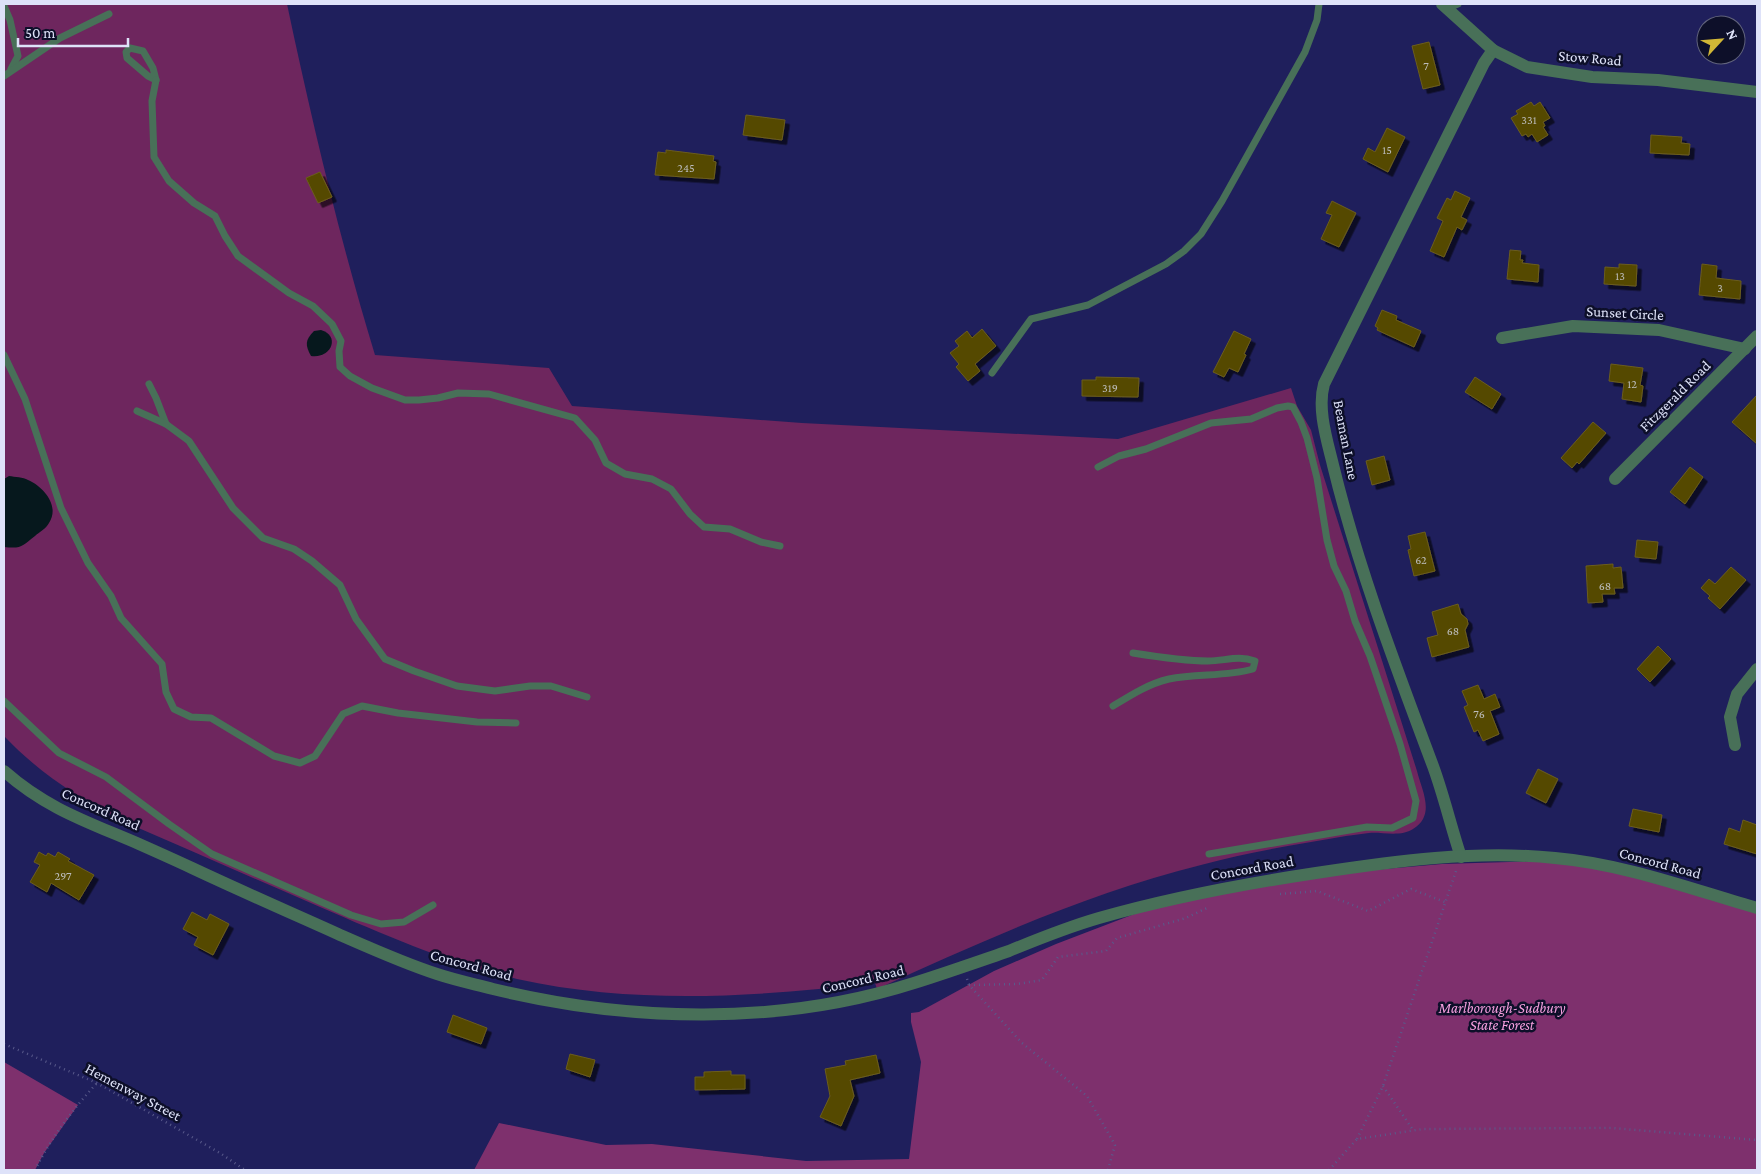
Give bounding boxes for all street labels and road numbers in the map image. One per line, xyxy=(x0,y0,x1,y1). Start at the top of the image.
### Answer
street label: Stow Road xyxy=(1558,47,1622,69)
street label: Sunset Circle xyxy=(1586,303,1665,323)
street label: Fitzgerald Road xyxy=(1636,357,1714,435)
street label: Beaman Lane xyxy=(1330,399,1362,482)
street label: Concord Road xyxy=(59,785,143,833)
street label: Concord Road xyxy=(1617,844,1703,882)
street label: Concord Road xyxy=(1209,853,1295,883)
street label: Concord Road xyxy=(428,946,514,984)
street label: Concord Road xyxy=(820,962,906,996)
street label: Hemenway Street xyxy=(82,1060,184,1125)

